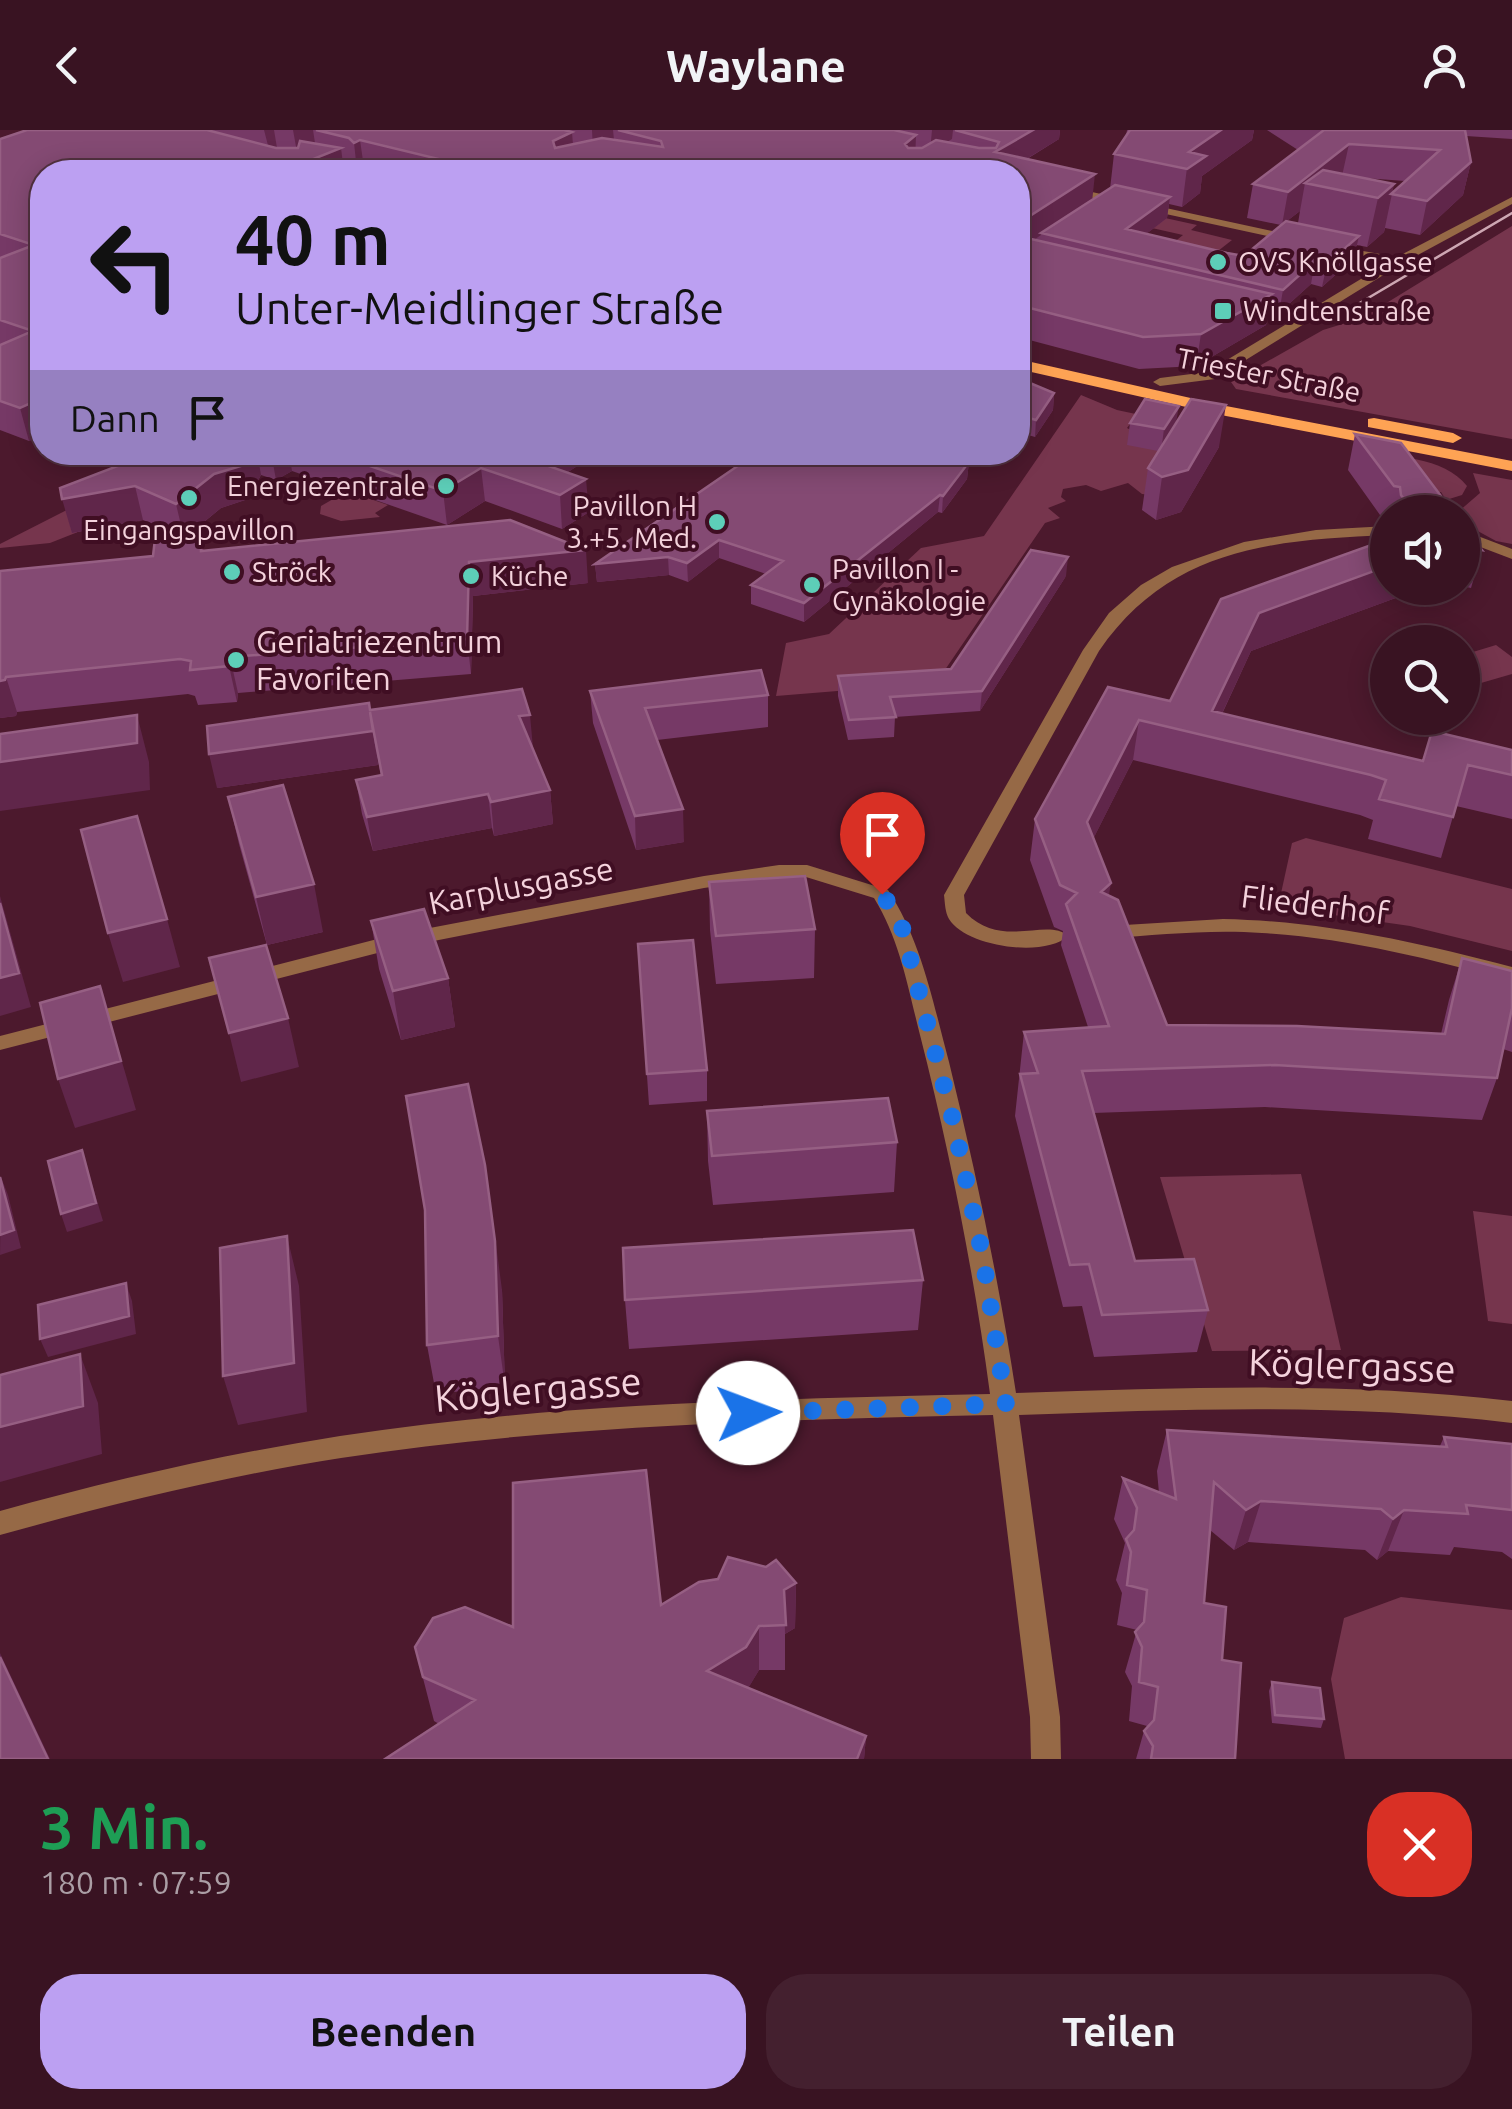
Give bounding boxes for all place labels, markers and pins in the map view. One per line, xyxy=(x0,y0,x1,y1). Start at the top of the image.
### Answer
place label: OVS Knöllgasse xyxy=(1238,246,1433,277)
marker: OVS Knöllgasse xyxy=(1207,251,1229,273)
place label: Windtenstraße xyxy=(1243,295,1432,326)
marker: Windtenstraße xyxy=(1212,300,1234,322)
place label: Energiezentrale xyxy=(227,470,426,501)
marker: Energiezentrale xyxy=(435,475,457,497)
marker: Eingangspavillon xyxy=(178,487,200,509)
place label: Pavillon H 3.+5. Med. xyxy=(566,490,697,553)
marker: Pavillon H 3.+5. Med. xyxy=(706,511,728,533)
place label: Eingangspavillon xyxy=(83,514,295,545)
place label: Pavillon I - Gynäkologie xyxy=(832,553,986,616)
place label: Ströck xyxy=(252,556,332,587)
place label: Küche xyxy=(491,560,568,591)
marker: Ströck xyxy=(221,561,243,583)
marker: Küche xyxy=(460,565,482,587)
marker: Pavillon I - Gynäkologie xyxy=(801,574,823,596)
place label: Geriatriezentrum Favoriten xyxy=(256,623,502,696)
marker: Geriatriezentrum Favoriten xyxy=(225,649,247,671)
pin xyxy=(840,792,925,895)

